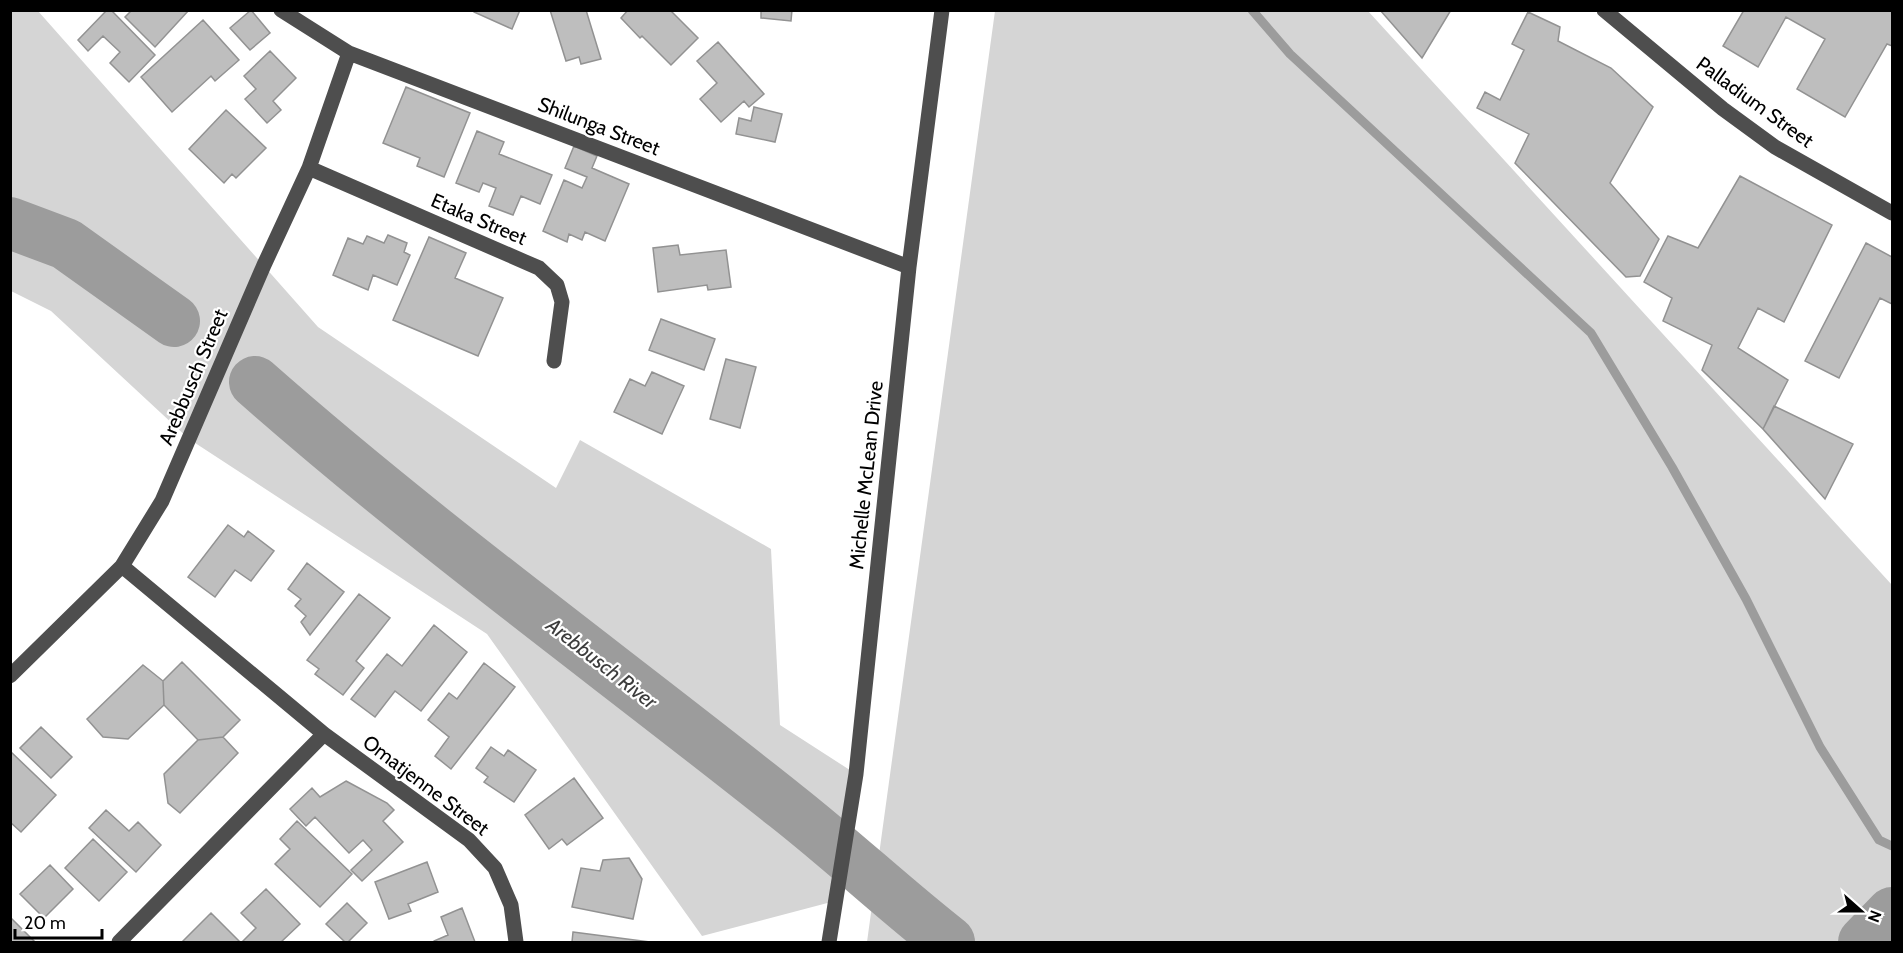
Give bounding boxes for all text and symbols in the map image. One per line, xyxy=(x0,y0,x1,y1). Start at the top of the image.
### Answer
street label: Palladium Street xyxy=(1692,51,1819,153)
street label: Shilunga Street xyxy=(535,92,664,160)
street label: Etaka Street xyxy=(428,188,531,250)
street label: Arebbusch Street xyxy=(154,305,233,449)
street label: Michelle McLean Drive xyxy=(844,379,888,571)
water label: Arebbusch River xyxy=(541,612,663,715)
street label: Omatjenne Street xyxy=(358,730,494,840)
north arrow xyxy=(1831,881,1891,941)
scale bar xyxy=(15,902,102,940)
text: N xyxy=(1864,908,1885,925)
text: 20 m xyxy=(24,912,66,934)

